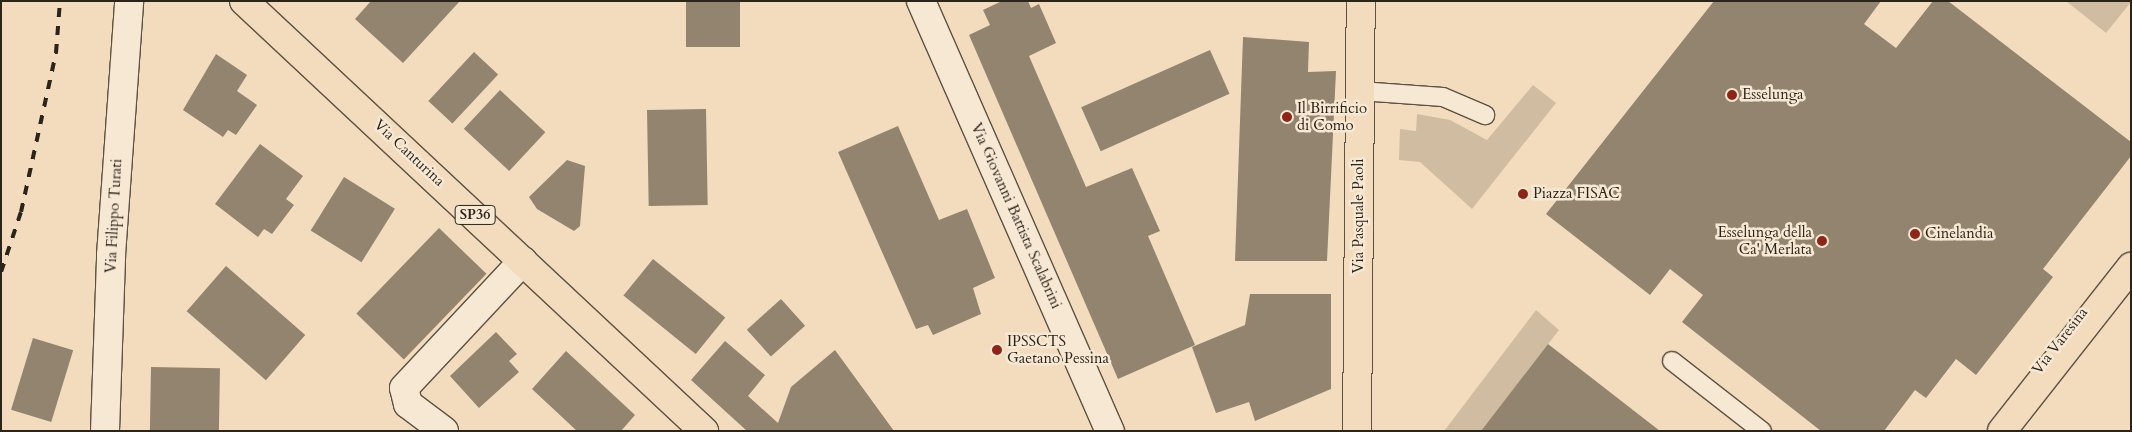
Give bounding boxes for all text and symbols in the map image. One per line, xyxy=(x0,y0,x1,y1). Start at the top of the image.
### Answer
place label: Esselunga xyxy=(1742,86,1804,104)
marker: Esselunga xyxy=(1726,89,1738,101)
place label: Il Birrificio di Como xyxy=(1297,99,1367,134)
marker: Il Birrificio di Como xyxy=(1281,111,1293,123)
street label: Via Canturina xyxy=(370,116,448,190)
street label: Via Giovanni Battista Scalabrini xyxy=(967,120,1065,312)
street label: Via Filippo Turati xyxy=(102,158,126,274)
street label: Via Pasquale Paoli xyxy=(1350,158,1368,274)
place label: Piazza FISAC xyxy=(1533,185,1620,203)
marker: Piazza FISAC xyxy=(1517,188,1529,200)
road number: SP36 xyxy=(454,204,496,226)
place label: Esselunga della Ca' Merlata xyxy=(1717,223,1812,258)
place label: Cinelandia xyxy=(1925,225,1994,243)
marker: Cinelandia xyxy=(1909,228,1921,240)
marker: Esselunga della Ca' Merlata xyxy=(1816,235,1828,247)
street label: Via Varesina xyxy=(2028,304,2092,378)
place label: IPSSCTS Gaetano Pessina xyxy=(1007,332,1109,367)
marker: IPSSCTS Gaetano Pessina xyxy=(991,344,1003,356)

